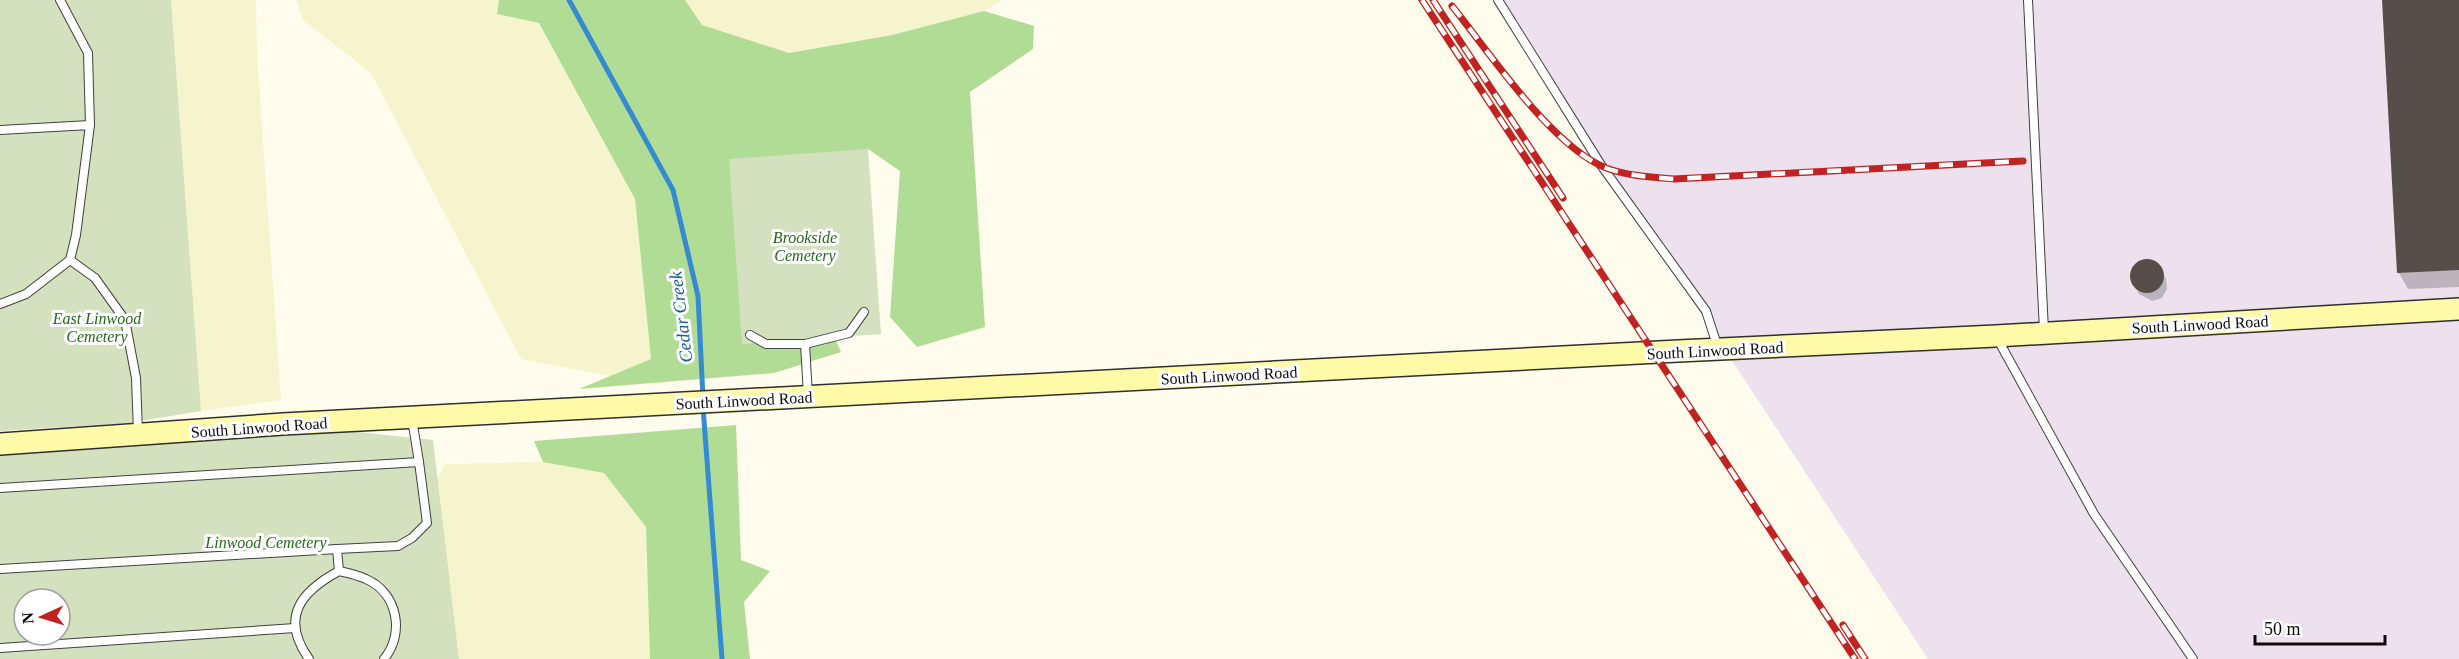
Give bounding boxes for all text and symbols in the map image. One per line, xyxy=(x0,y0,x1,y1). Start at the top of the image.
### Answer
park label: Brookside Cemetery xyxy=(773,229,837,265)
water label: Cedar Creek xyxy=(665,269,697,364)
park label: East Linwood Cemetery xyxy=(52,310,142,346)
street label: South Linwood Road xyxy=(2131,312,2269,337)
street label: South Linwood Road xyxy=(1646,338,1784,363)
street label: South Linwood Road xyxy=(1160,363,1298,388)
street label: South Linwood Road xyxy=(675,388,813,413)
street label: South Linwood Road xyxy=(190,414,328,441)
park label: Linwood Cemetery xyxy=(204,534,328,552)
north arrow xyxy=(12,587,72,647)
scale bar xyxy=(2255,608,2386,646)
text: N xyxy=(19,611,36,624)
text: 50 m xyxy=(2264,619,2301,639)

